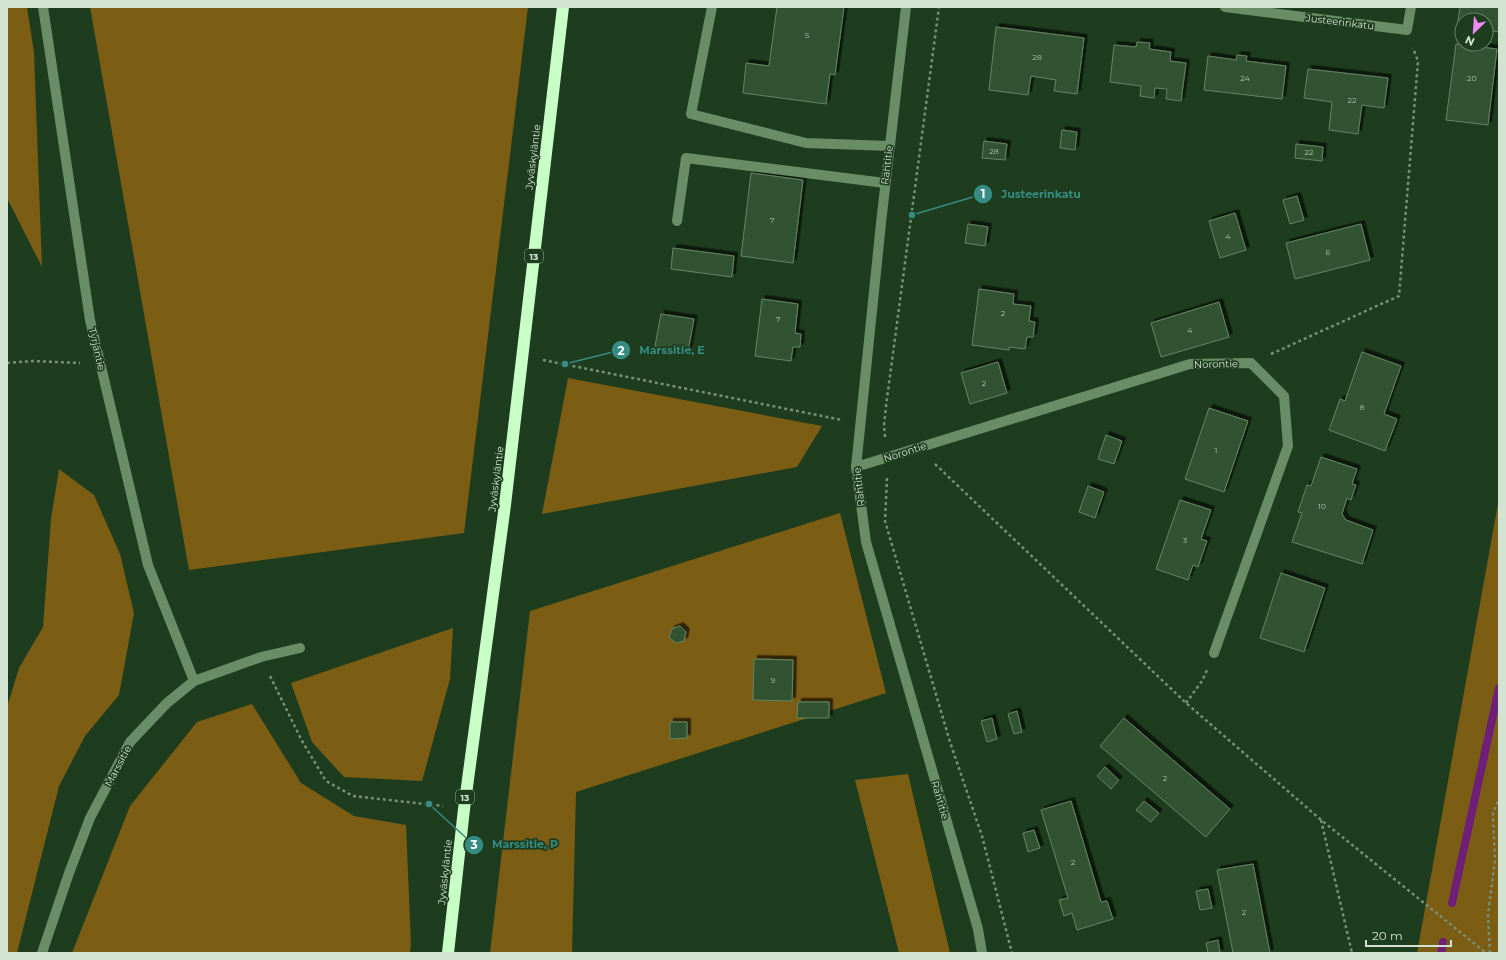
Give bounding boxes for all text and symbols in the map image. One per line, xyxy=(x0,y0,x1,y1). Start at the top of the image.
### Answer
street label: Justeerinkatu xyxy=(1304,11,1375,33)
north arrow xyxy=(1454,12,1494,52)
house number: 5 xyxy=(805,30,810,40)
text: N xyxy=(1463,33,1477,49)
house number: 28 xyxy=(1032,52,1042,62)
house number: 24 xyxy=(1240,73,1251,83)
house number: 20 xyxy=(1467,73,1477,83)
house number: 22 xyxy=(1347,95,1357,105)
street label: Jyväskyläntie xyxy=(522,124,543,191)
street label: Rahtitie xyxy=(878,145,896,185)
house number: 28 xyxy=(989,146,999,156)
house number: 22 xyxy=(1304,147,1314,157)
callout: Justeerinkatu xyxy=(973,183,1089,206)
text: 1 xyxy=(981,186,985,201)
text: Justeerinkatu xyxy=(1000,187,1081,201)
house number: 7 xyxy=(770,215,775,225)
house number: 4 xyxy=(1225,231,1231,241)
house number: 6 xyxy=(1326,247,1331,257)
road number: 13 xyxy=(525,249,543,263)
house number: 2 xyxy=(1001,308,1006,318)
house number: 7 xyxy=(776,314,781,324)
house number: 4 xyxy=(1187,325,1193,335)
street label: Tyrjäntie xyxy=(86,326,108,372)
callout: Marssitie, E xyxy=(611,339,713,362)
text: 2 xyxy=(617,343,625,358)
text: Marssitie, E xyxy=(639,343,705,357)
street label: Norontie xyxy=(1194,357,1238,371)
house number: 2 xyxy=(982,378,987,388)
house number: 8 xyxy=(1359,402,1365,412)
street label: Norontie xyxy=(882,439,928,465)
house number: 1 xyxy=(1215,445,1217,455)
street label: Jyväskyläntie xyxy=(485,446,506,513)
street label: Rahtitie xyxy=(850,467,868,507)
house number: 10 xyxy=(1318,501,1326,511)
house number: 3 xyxy=(1183,535,1188,545)
house number: 9 xyxy=(771,675,776,685)
street label: Marssitie xyxy=(102,743,134,789)
house number: 2 xyxy=(1163,773,1168,783)
street label: Rahtitie xyxy=(928,779,952,821)
road number: 13 xyxy=(456,790,474,804)
callout: Marssitie, P xyxy=(464,833,566,856)
text: 3 xyxy=(469,837,478,852)
text: Marssitie, P xyxy=(492,837,558,851)
street label: Jyväskyläntie xyxy=(435,839,455,906)
house number: 2 xyxy=(1071,857,1076,867)
house number: 2 xyxy=(1242,907,1247,917)
scale bar xyxy=(1366,922,1451,948)
text: 20 m xyxy=(1372,928,1403,943)

